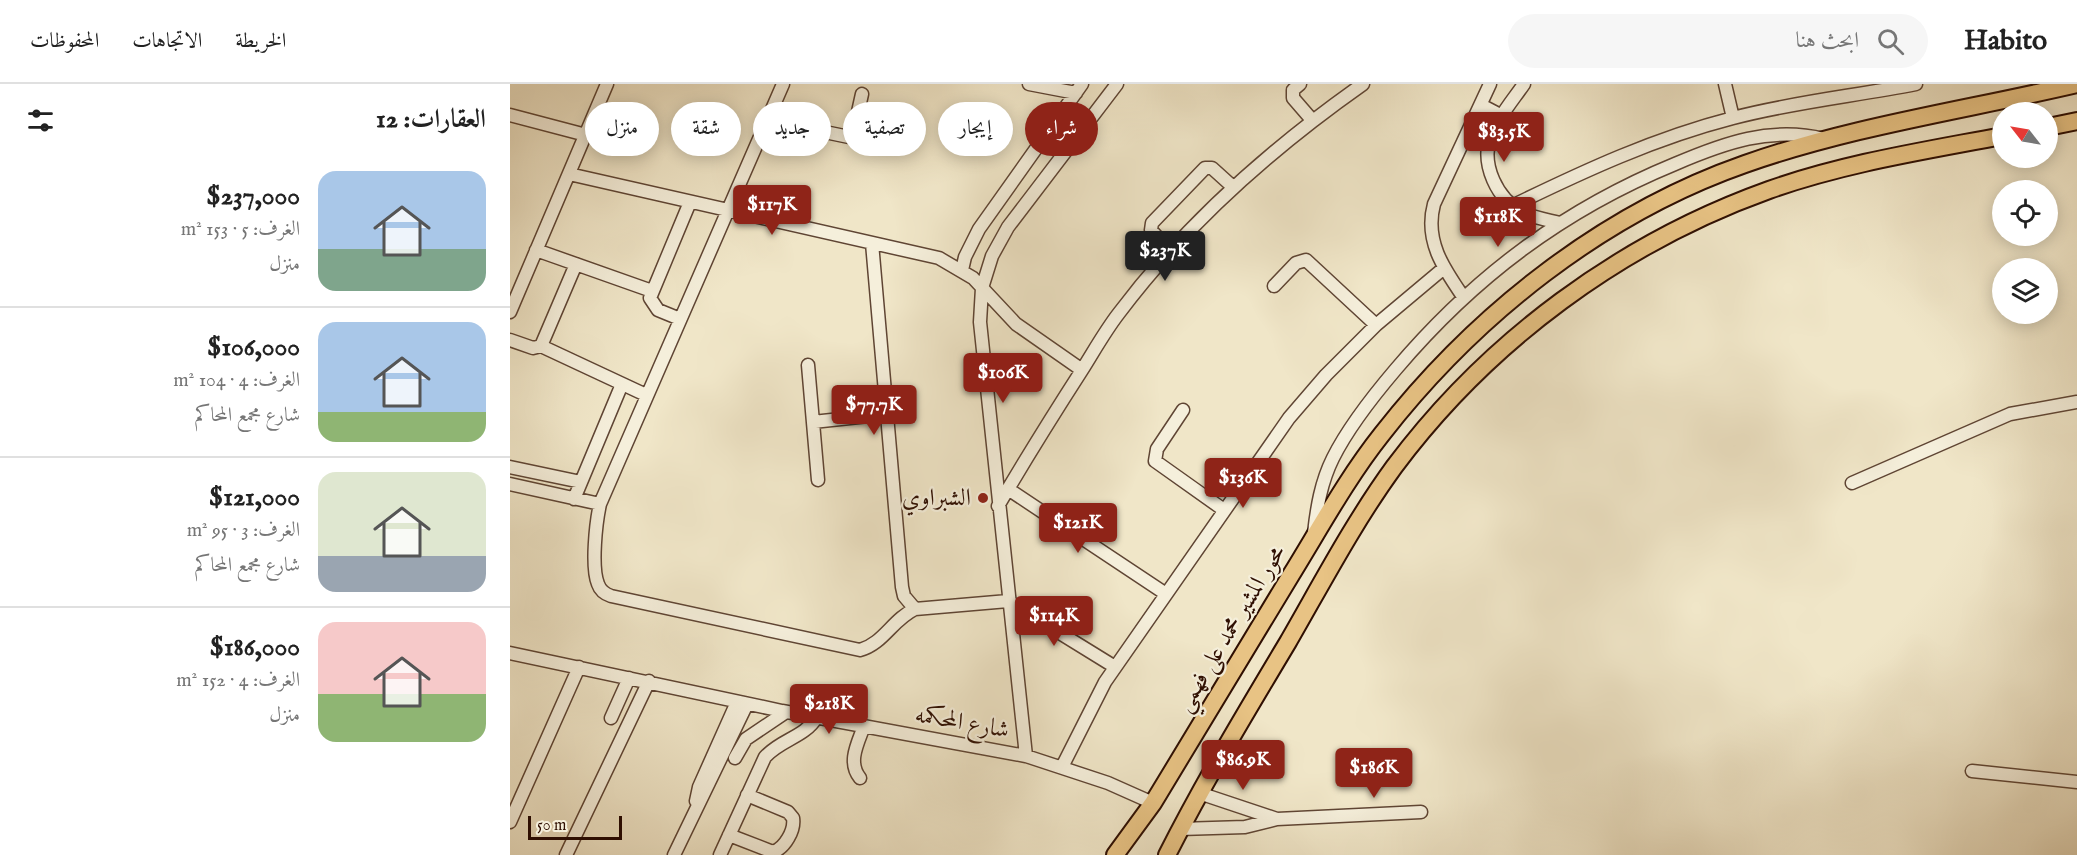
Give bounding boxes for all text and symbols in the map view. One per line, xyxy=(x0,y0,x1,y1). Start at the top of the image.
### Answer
search box xyxy=(1508,14,1928,68)
text: Habito xyxy=(1964,24,2047,59)
icon: search xyxy=(1874,25,1907,58)
text: ابحث هنا xyxy=(1795,27,1859,55)
text: المحفوظات xyxy=(30,28,99,55)
text: الاتجاهات xyxy=(132,28,202,55)
text: الخريطة xyxy=(235,28,286,55)
chip: منزل xyxy=(585,102,659,156)
chip: شقة xyxy=(671,102,741,156)
chip: جديد xyxy=(753,102,831,156)
chip: تصفية xyxy=(843,102,926,156)
chip: إيجار xyxy=(938,102,1013,156)
chip: شراء xyxy=(1025,102,1098,156)
north arrow xyxy=(1992,102,2058,168)
map controls xyxy=(1992,102,2058,324)
text: العقارات: 12 xyxy=(376,103,486,136)
icon: filters xyxy=(24,104,57,137)
pin: $83.5K xyxy=(1455,112,1553,163)
text: $83.5K xyxy=(1478,119,1530,144)
text: $237,000 xyxy=(206,180,300,213)
button: locate xyxy=(1992,180,2058,246)
pin: $117K xyxy=(730,185,814,236)
text: $117K xyxy=(747,192,797,217)
icon: home xyxy=(366,195,438,267)
pin: $118K xyxy=(1456,197,1540,248)
text: $118K xyxy=(1474,204,1522,229)
text: الغرف: 5 · 153 m² xyxy=(181,217,300,242)
pin: $237K xyxy=(1123,231,1207,282)
text: $237K xyxy=(1139,238,1191,263)
text: منزل xyxy=(269,252,300,277)
button: layers xyxy=(1992,258,2058,324)
text: $106,000 xyxy=(207,331,300,364)
icon: home xyxy=(366,346,438,418)
pin: $106K xyxy=(961,353,1045,404)
text: $106K xyxy=(977,360,1029,385)
text: الغرف: 4 · 104 m² xyxy=(173,368,300,393)
pin: $77.7K xyxy=(825,385,923,436)
text: $77.7K xyxy=(846,392,902,417)
text: شارع مجمع المحاكم xyxy=(195,403,300,428)
pin: $136K xyxy=(1201,458,1285,509)
text: $136K xyxy=(1219,465,1267,490)
text: $121,000 xyxy=(209,481,300,514)
place label: الشبراوي xyxy=(902,483,971,516)
marker: الشبراوي xyxy=(976,491,990,505)
icon: home xyxy=(366,496,438,568)
pin: $121K xyxy=(1036,503,1120,554)
text: $121K xyxy=(1053,510,1103,535)
text: الغرف: 3 · 95 m² xyxy=(187,518,300,543)
street label: محور المشير محمد على فهمي xyxy=(1169,539,1298,721)
text: شارع مجمع المحاكم xyxy=(195,553,300,578)
pin: $114K xyxy=(1012,596,1096,647)
text: $114K xyxy=(1029,603,1079,628)
text: $186,000 xyxy=(210,631,300,664)
icon: home xyxy=(366,646,438,718)
text: الغرف: 4 · 152 m² xyxy=(176,668,300,693)
pin: $218K xyxy=(787,684,871,735)
text: $218K xyxy=(804,691,854,716)
street label: شارع المحكمه xyxy=(912,699,1012,749)
text: منزل xyxy=(269,703,300,728)
pin: $86.9K xyxy=(1194,740,1292,791)
text: $86.9K xyxy=(1216,747,1270,772)
pin: $186K xyxy=(1332,748,1416,799)
text: $186K xyxy=(1349,755,1399,780)
scale bar xyxy=(528,813,622,840)
text: 50 m xyxy=(537,816,566,836)

